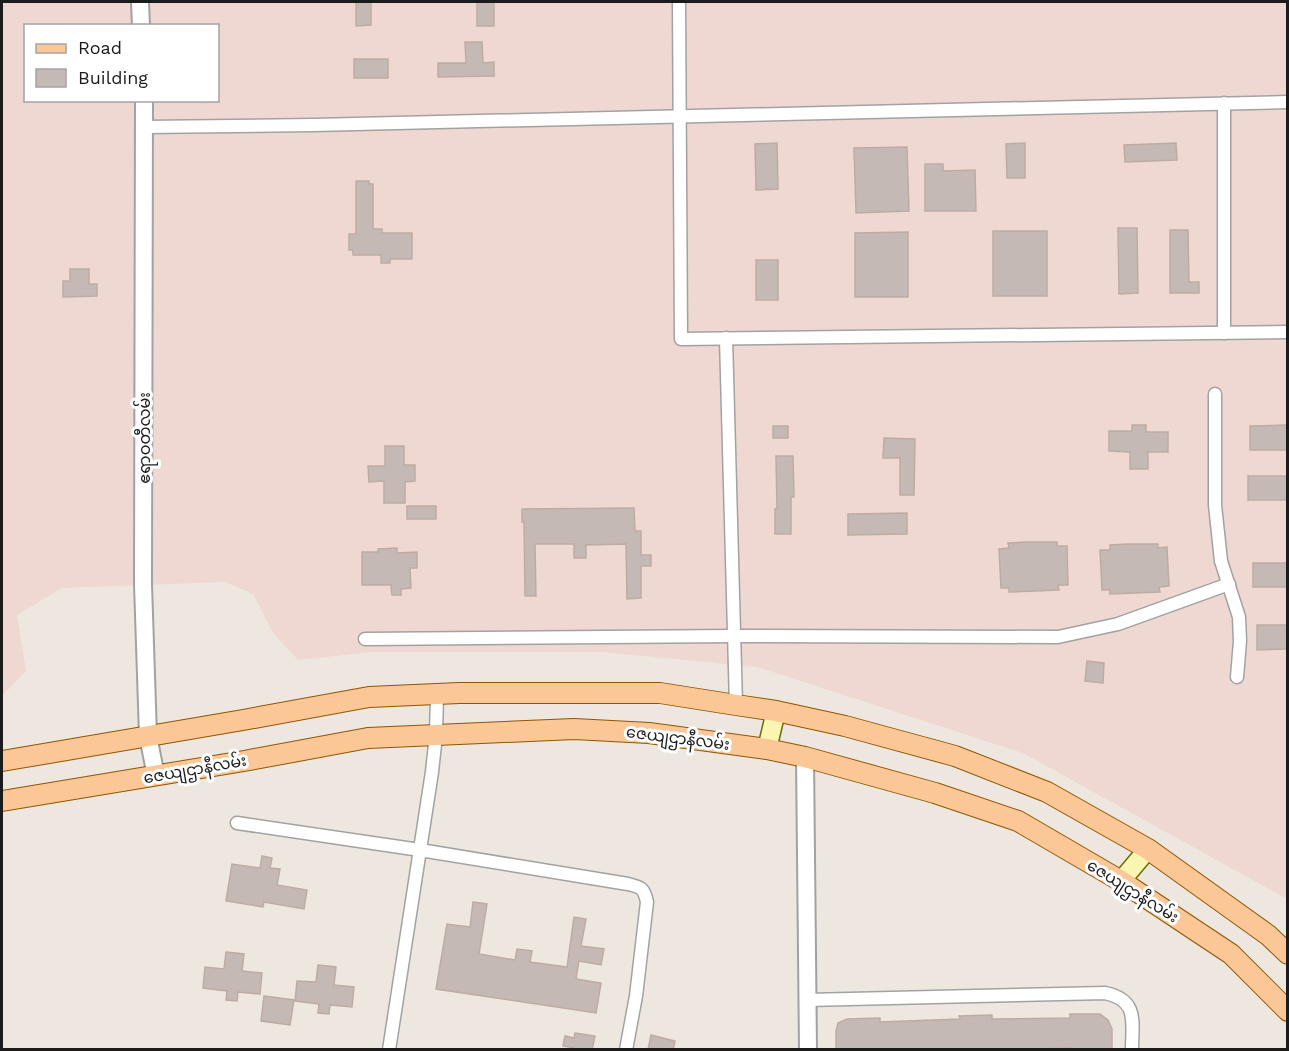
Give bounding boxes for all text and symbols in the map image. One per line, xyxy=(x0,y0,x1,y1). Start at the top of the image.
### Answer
legend xyxy=(24,24,219,102)
text: Road xyxy=(78,37,122,58)
text: Building xyxy=(78,67,148,88)
street label: ဧရာဝတီလမ်း xyxy=(133,392,158,484)
street label: ဇေယျဌာနီလမ်း xyxy=(625,720,731,758)
street label: ဇေယျဌာနီလမ်း xyxy=(142,749,249,791)
street label: ဇေယျဌာနီလမ်း xyxy=(1082,854,1183,930)

